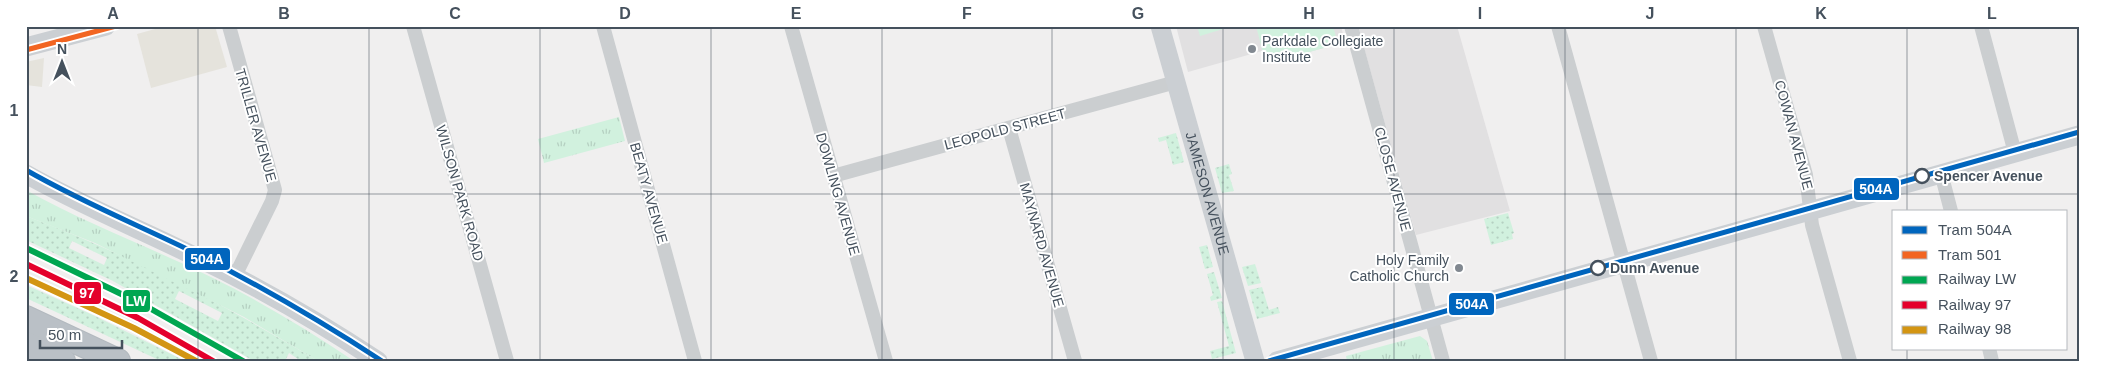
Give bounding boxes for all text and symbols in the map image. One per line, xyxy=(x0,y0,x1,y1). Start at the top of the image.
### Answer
text: A xyxy=(107,5,119,22)
text: B xyxy=(278,5,290,22)
text: C xyxy=(449,5,461,22)
text: D xyxy=(619,5,631,22)
text: E xyxy=(791,5,802,22)
text: F xyxy=(962,5,972,22)
text: G xyxy=(1132,5,1144,22)
text: H xyxy=(1303,5,1315,22)
text: I xyxy=(1478,5,1482,22)
text: J xyxy=(1646,5,1654,22)
text: K xyxy=(1815,5,1827,22)
text: L xyxy=(1987,5,1997,22)
place label: Parkdale Collegiate Institute xyxy=(1262,33,1384,65)
north arrow xyxy=(38,38,88,88)
text: N xyxy=(57,41,67,57)
marker: Parkdale Collegiate Institute xyxy=(1246,43,1258,55)
street label: TRILLER AVENUE xyxy=(232,66,280,184)
street label: COWAN AVENUE xyxy=(1772,78,1816,192)
text: 1 xyxy=(10,102,19,119)
street label: LEOPOLD STREET xyxy=(942,105,1068,153)
street label: WILSON PARK ROAD xyxy=(433,123,487,263)
street label: CLOSE AVENUE xyxy=(1371,125,1415,233)
street label: JAMESON AVENUE xyxy=(1182,130,1233,257)
street label: DOWLING AVENUE xyxy=(813,131,863,257)
street label: BEATY AVENUE xyxy=(627,141,671,245)
marker: Spencer Avenue xyxy=(1914,168,1930,184)
place label: Spencer Avenue xyxy=(1934,168,2043,184)
line badge: 504A xyxy=(1853,177,1900,201)
street label: MAYNARD AVENUE xyxy=(1017,181,1067,309)
text: 504A xyxy=(1859,181,1893,197)
legend xyxy=(1892,210,2068,350)
text: Tram 504A xyxy=(1938,221,2012,238)
text: Tram 501 xyxy=(1938,246,2002,263)
line badge: 504A xyxy=(184,247,231,271)
text: 504A xyxy=(190,251,224,267)
place label: Holy Family Catholic Church xyxy=(1349,252,1449,284)
marker: Dunn Avenue xyxy=(1590,260,1606,276)
place label: Dunn Avenue xyxy=(1610,260,1699,276)
marker: Holy Family Catholic Church xyxy=(1453,262,1465,274)
text: 2 xyxy=(10,268,19,285)
text: Railway LW xyxy=(1938,270,2017,287)
line badge: 97 xyxy=(73,281,102,305)
text: 97 xyxy=(79,285,95,301)
line badge: LW xyxy=(122,289,151,313)
line badge: 504A xyxy=(1448,292,1495,316)
text: LW xyxy=(126,293,147,309)
text: 504A xyxy=(1455,296,1489,312)
text: Railway 97 xyxy=(1938,296,2011,313)
scale bar xyxy=(40,317,122,349)
text: Railway 98 xyxy=(1938,320,2011,337)
text: 50 m xyxy=(48,326,81,343)

